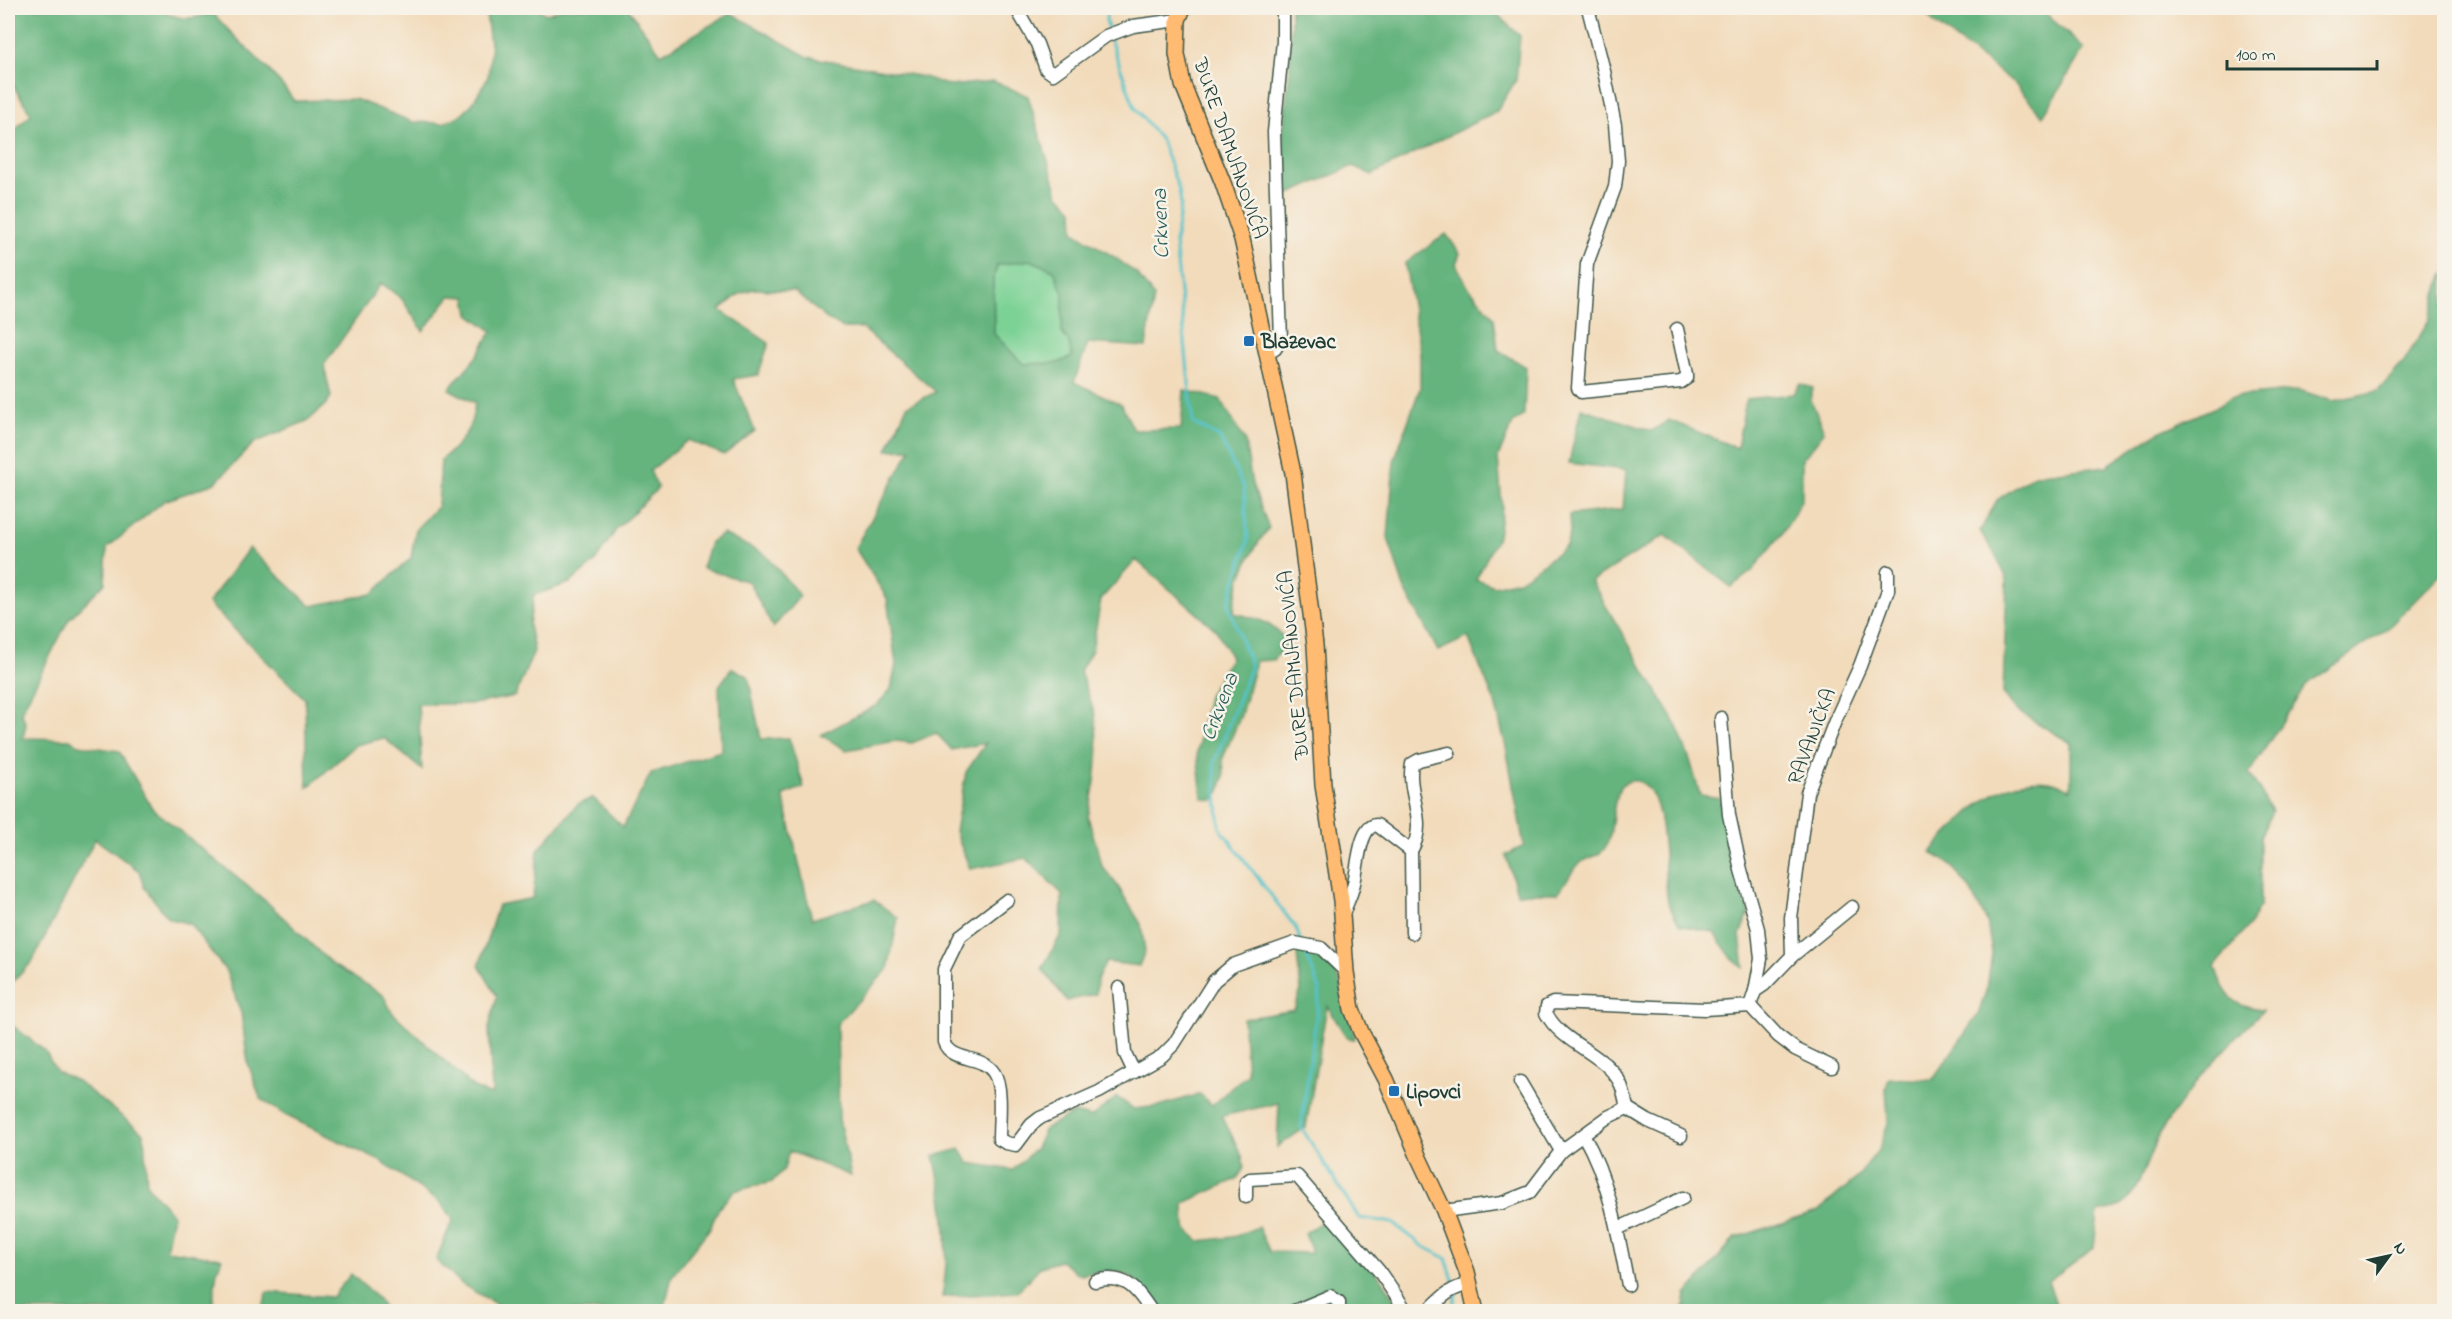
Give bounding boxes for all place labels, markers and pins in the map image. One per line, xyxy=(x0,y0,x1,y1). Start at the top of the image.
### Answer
place label: Blazevac xyxy=(1260,328,1336,358)
marker: Blazevac xyxy=(1242,334,1256,348)
place label: Lipovci xyxy=(1406,1078,1461,1108)
marker: Lipovci xyxy=(1387,1084,1401,1098)

